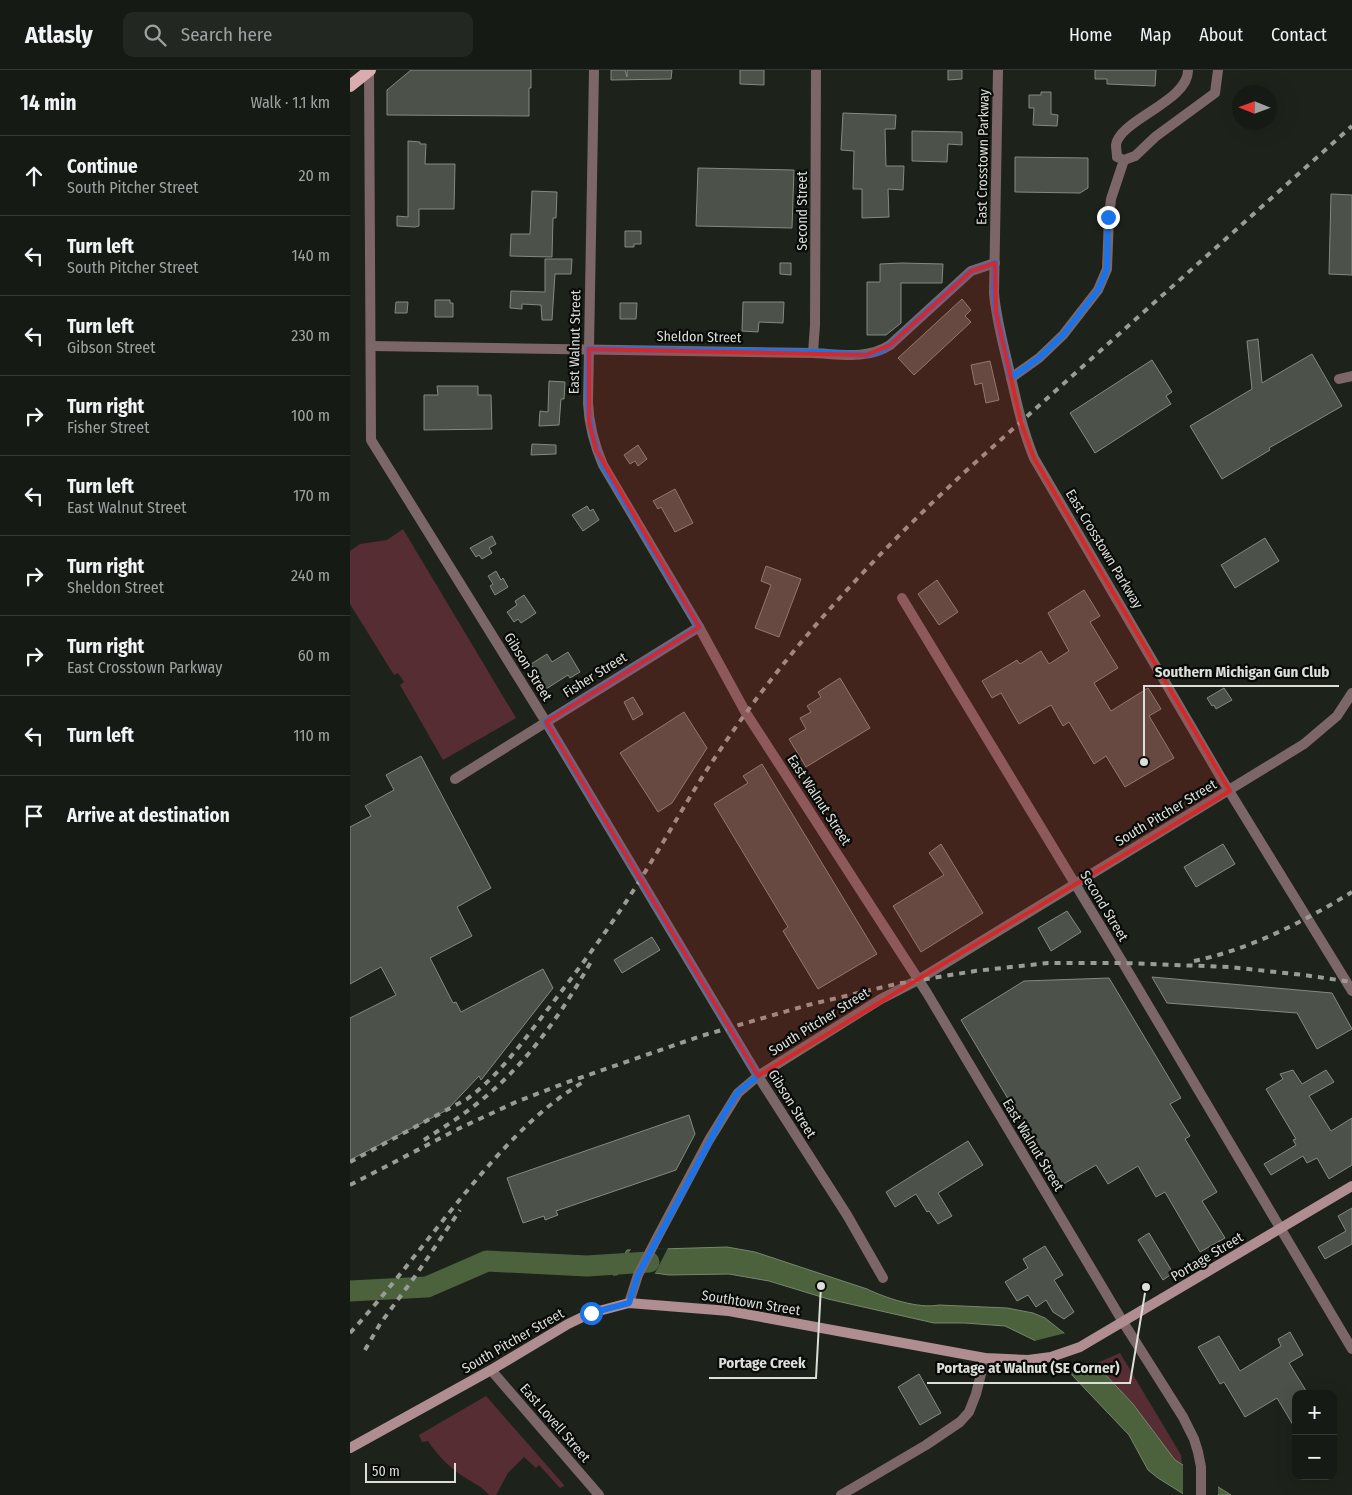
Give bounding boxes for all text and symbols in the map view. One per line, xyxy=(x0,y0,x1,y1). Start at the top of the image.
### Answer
search box xyxy=(123,12,473,57)
text: Atlasly xyxy=(25,21,93,49)
icon: search xyxy=(141,21,169,49)
text: Search here xyxy=(181,23,272,46)
text: Home xyxy=(1069,24,1112,46)
text: Map xyxy=(1140,24,1171,46)
text: About xyxy=(1199,24,1243,46)
text: Contact xyxy=(1271,24,1327,46)
north arrow xyxy=(1232,85,1277,130)
street label: East Crosstown Parkway xyxy=(973,88,993,225)
text: 14 min xyxy=(20,90,77,116)
text: Walk · 1.1 km xyxy=(250,93,330,112)
text: Continue xyxy=(67,155,138,178)
icon: ahead xyxy=(20,162,48,190)
text: 20 m xyxy=(299,166,330,185)
street label: Second Street xyxy=(794,171,811,251)
text: South Pitcher Street xyxy=(67,178,198,197)
route end xyxy=(1097,206,1120,229)
text: Turn left xyxy=(67,235,134,258)
icon: left xyxy=(20,242,48,270)
text: 140 m xyxy=(292,246,330,265)
text: South Pitcher Street xyxy=(67,258,198,277)
street label: East Walnut Street xyxy=(566,289,584,394)
text: Turn left xyxy=(67,315,134,338)
icon: left xyxy=(20,322,48,350)
text: 230 m xyxy=(291,326,330,345)
street label: Sheldon Street xyxy=(656,328,742,346)
text: Gibson Street xyxy=(67,338,156,357)
text: Turn right xyxy=(67,395,144,418)
icon: right xyxy=(20,402,48,430)
text: 100 m xyxy=(291,406,330,425)
text: Fisher Street xyxy=(67,418,149,437)
text: Turn left xyxy=(67,475,134,498)
icon: left xyxy=(20,482,48,510)
text: 170 m xyxy=(293,486,330,505)
street label: East Crosstown Parkway xyxy=(1062,486,1147,612)
text: East Walnut Street xyxy=(67,498,186,517)
text: Turn right xyxy=(67,555,144,578)
icon: right xyxy=(20,562,48,590)
text: 240 m xyxy=(291,566,330,585)
text: Sheldon Street xyxy=(67,578,164,597)
street label: Gibson Street xyxy=(500,630,556,705)
text: Turn right xyxy=(67,635,144,658)
icon: right xyxy=(20,642,48,670)
text: 60 m xyxy=(298,646,330,665)
street label: Fisher Street xyxy=(560,648,630,701)
callout: Southern Michigan Gun Club xyxy=(1144,656,1339,686)
text: East Crosstown Parkway xyxy=(67,658,222,677)
text: Southern Michigan Gun Club xyxy=(1155,663,1329,681)
icon: left xyxy=(20,722,48,750)
text: Turn left xyxy=(67,724,134,747)
text: 110 m xyxy=(293,726,330,745)
street label: East Walnut Street xyxy=(783,752,855,849)
street label: South Pitcher Street xyxy=(1112,776,1220,850)
icon: arrive xyxy=(20,802,48,830)
text: Arrive at destination xyxy=(67,804,230,827)
street label: Second Street xyxy=(1076,868,1132,945)
street label: South Pitcher Street xyxy=(766,984,873,1060)
street label: Gibson Street xyxy=(764,1067,820,1142)
street label: East Walnut Street xyxy=(999,1096,1067,1195)
street label: Portage Street xyxy=(1168,1229,1247,1285)
street label: Southtown Street xyxy=(700,1287,802,1319)
route start xyxy=(580,1302,603,1325)
street label: South Pitcher Street xyxy=(459,1305,567,1377)
callout: Portage Creek xyxy=(709,1348,816,1378)
callout: Portage at Walnut (SE Corner) xyxy=(927,1353,1130,1383)
text: Portage Creek xyxy=(718,1354,806,1372)
text: Portage at Walnut (SE Corner) xyxy=(937,1359,1120,1377)
street label: East Lovell Street xyxy=(516,1380,594,1466)
map controls xyxy=(1292,1390,1337,1480)
button: + xyxy=(1292,1390,1337,1435)
button: − xyxy=(1292,1435,1337,1480)
scale bar xyxy=(365,1460,456,1483)
text: 50 m xyxy=(372,1463,400,1480)

